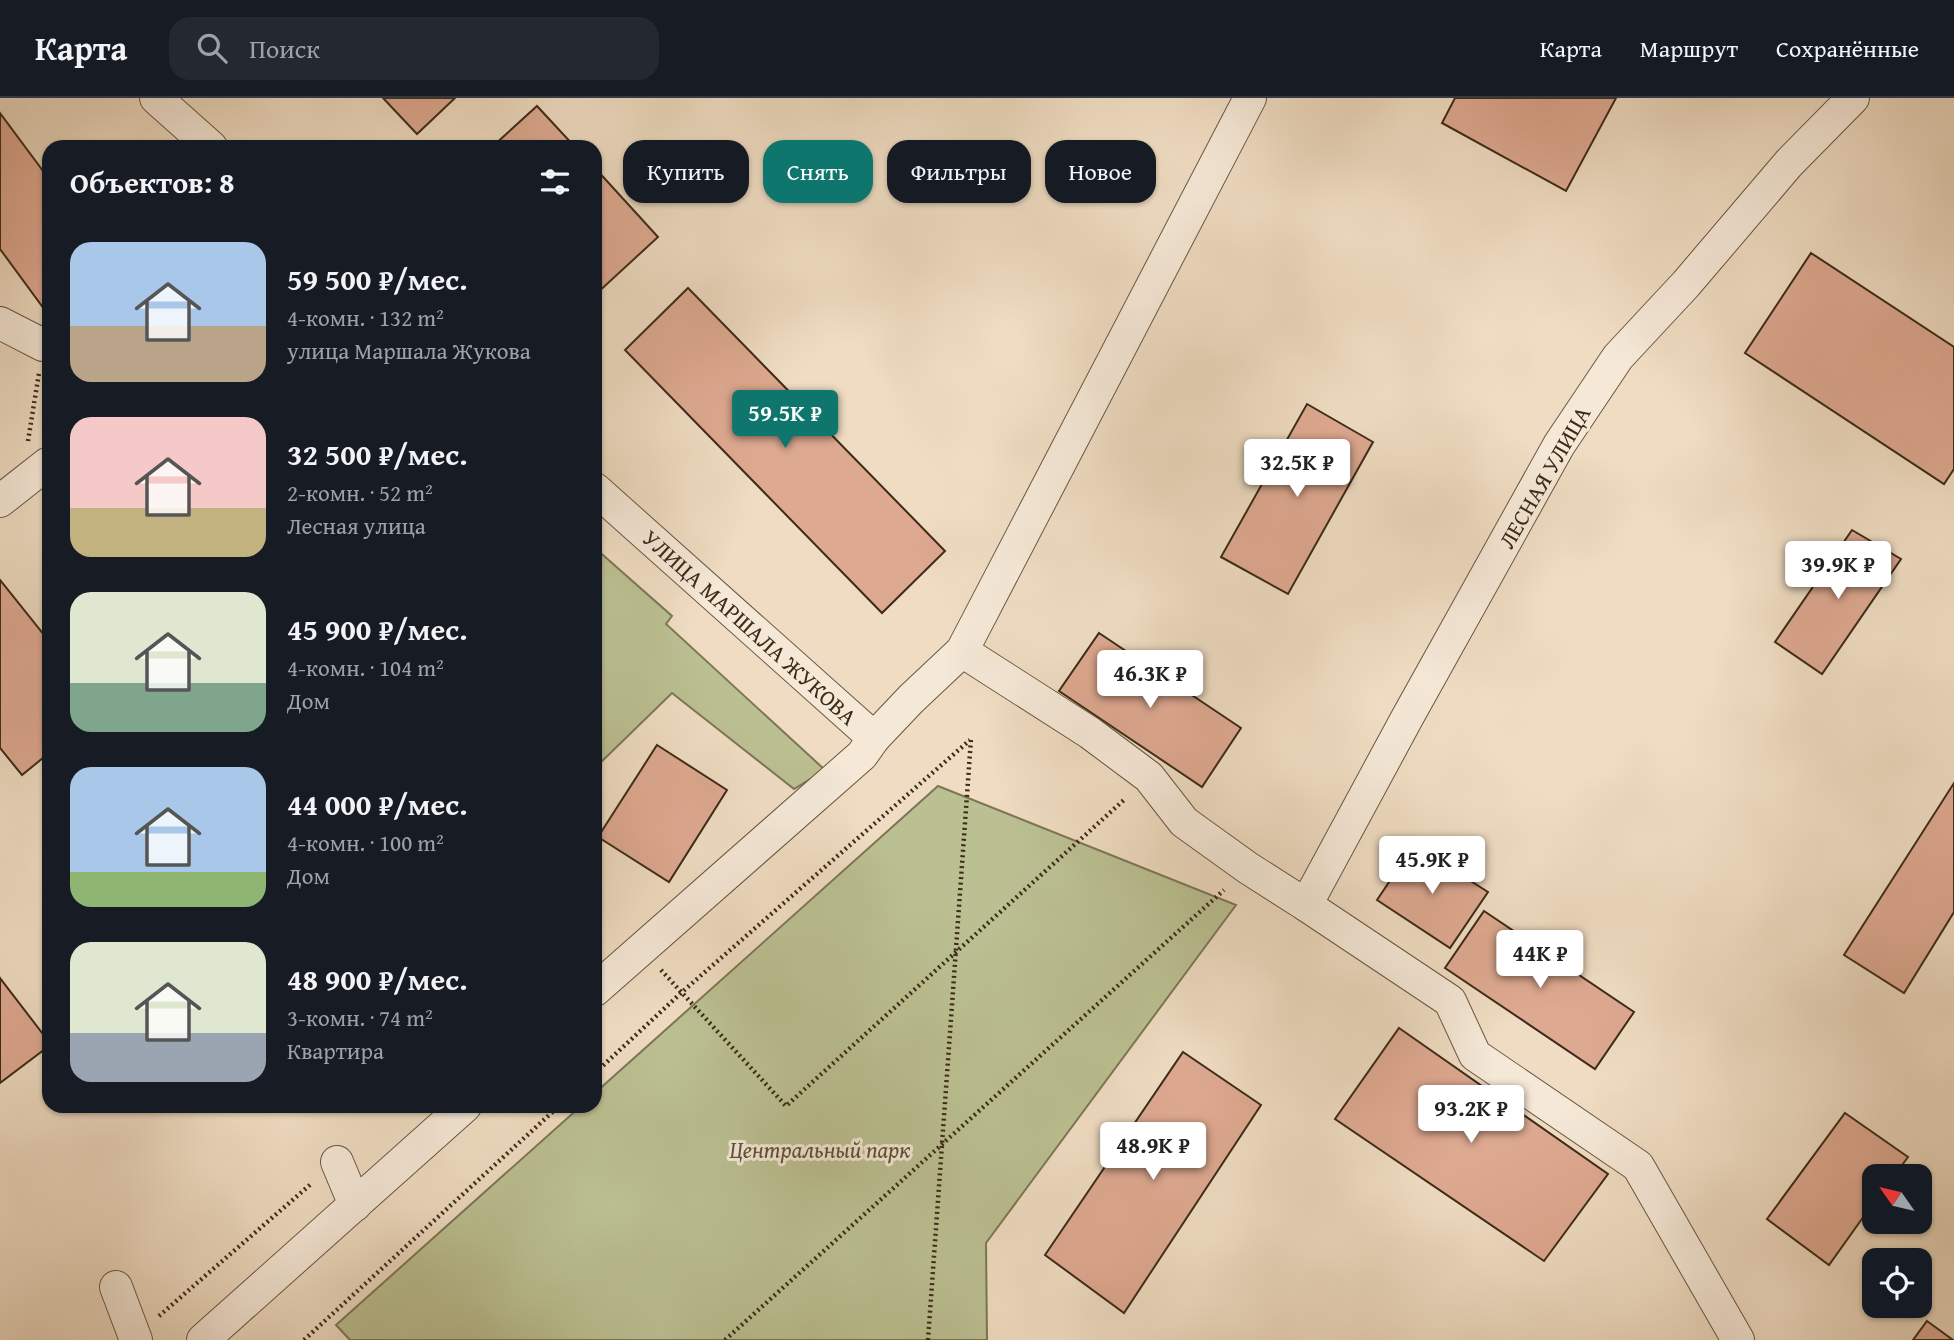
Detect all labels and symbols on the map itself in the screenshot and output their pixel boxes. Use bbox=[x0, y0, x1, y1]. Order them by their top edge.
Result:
pin: 59.5K ₽ bbox=[720, 390, 850, 450]
street label: ЛЕСНАЯ УЛИЦА bbox=[1490, 400, 1598, 554]
pin: 32.5K ₽ bbox=[1232, 440, 1362, 499]
street label: УЛИЦА МАРШАЛА ЖУКОВА bbox=[635, 522, 865, 733]
pin: 39.9K ₽ bbox=[1773, 542, 1903, 601]
pin: 46.3K ₽ bbox=[1085, 650, 1215, 710]
pin: 45.9K ₽ bbox=[1367, 836, 1497, 896]
pin: 44K ₽ bbox=[1491, 930, 1589, 990]
pin: 93.2K ₽ bbox=[1406, 1086, 1536, 1145]
pin: 48.9K ₽ bbox=[1088, 1122, 1218, 1182]
park label: Центральный парк bbox=[729, 1133, 911, 1166]
north arrow bbox=[1862, 1164, 1932, 1234]

